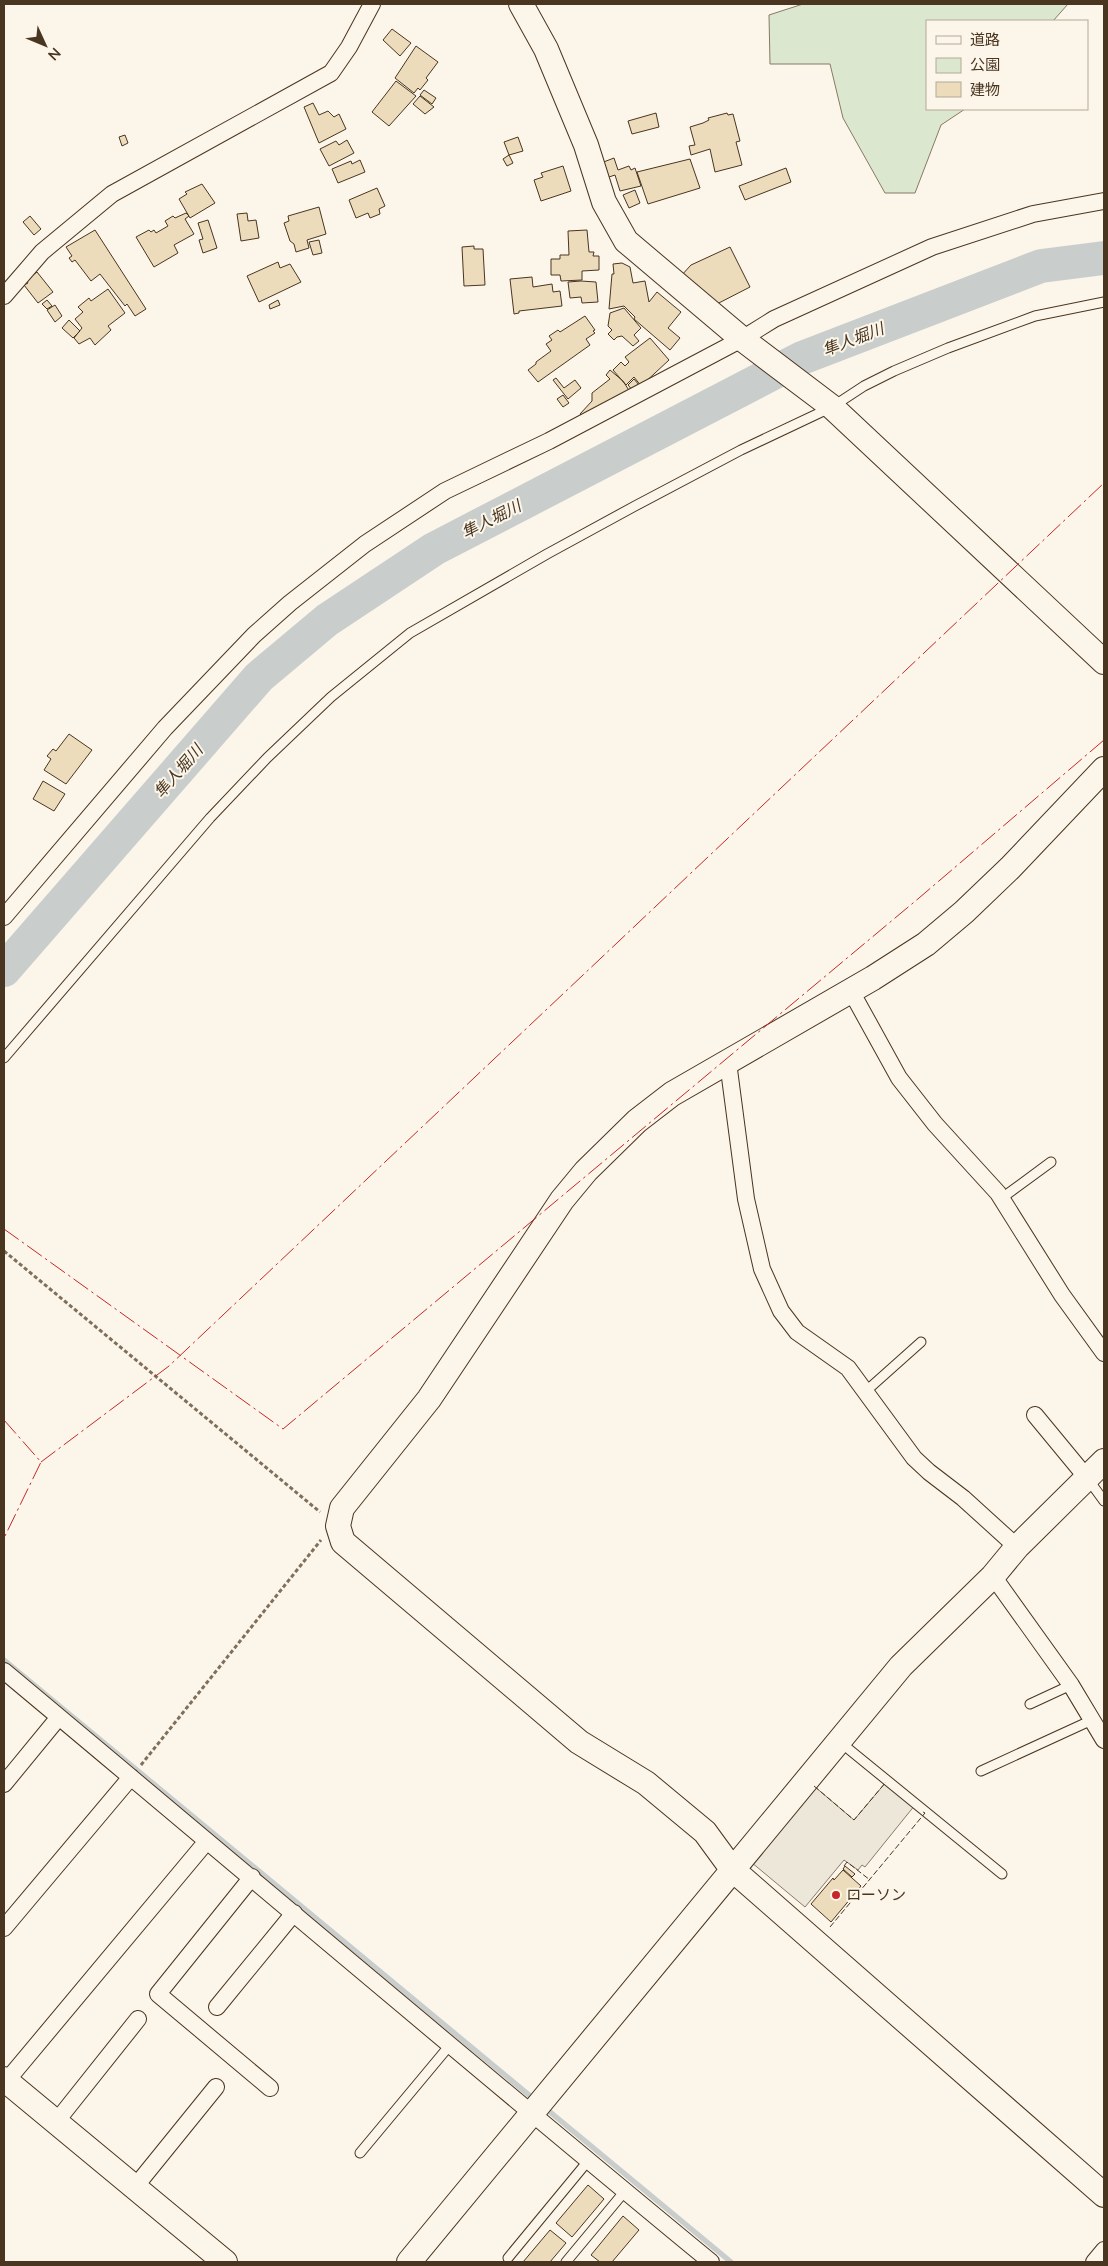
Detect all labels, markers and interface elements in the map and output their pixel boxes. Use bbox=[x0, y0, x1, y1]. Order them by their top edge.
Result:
north arrow bbox=[20, 20, 70, 70]
legend bbox=[926, 20, 1088, 110]
text: 道路 bbox=[970, 30, 1000, 48]
text: N bbox=[45, 45, 65, 64]
text: 公園 bbox=[970, 55, 1000, 73]
text: 建物 bbox=[970, 80, 1000, 98]
water label: 隼人堀川 bbox=[820, 317, 888, 359]
water label: 隼人堀川 bbox=[458, 495, 525, 542]
water label: 隼人堀川 bbox=[149, 739, 207, 801]
place label: ローソン bbox=[846, 1885, 906, 1903]
marker: ローソン bbox=[830, 1889, 842, 1901]

